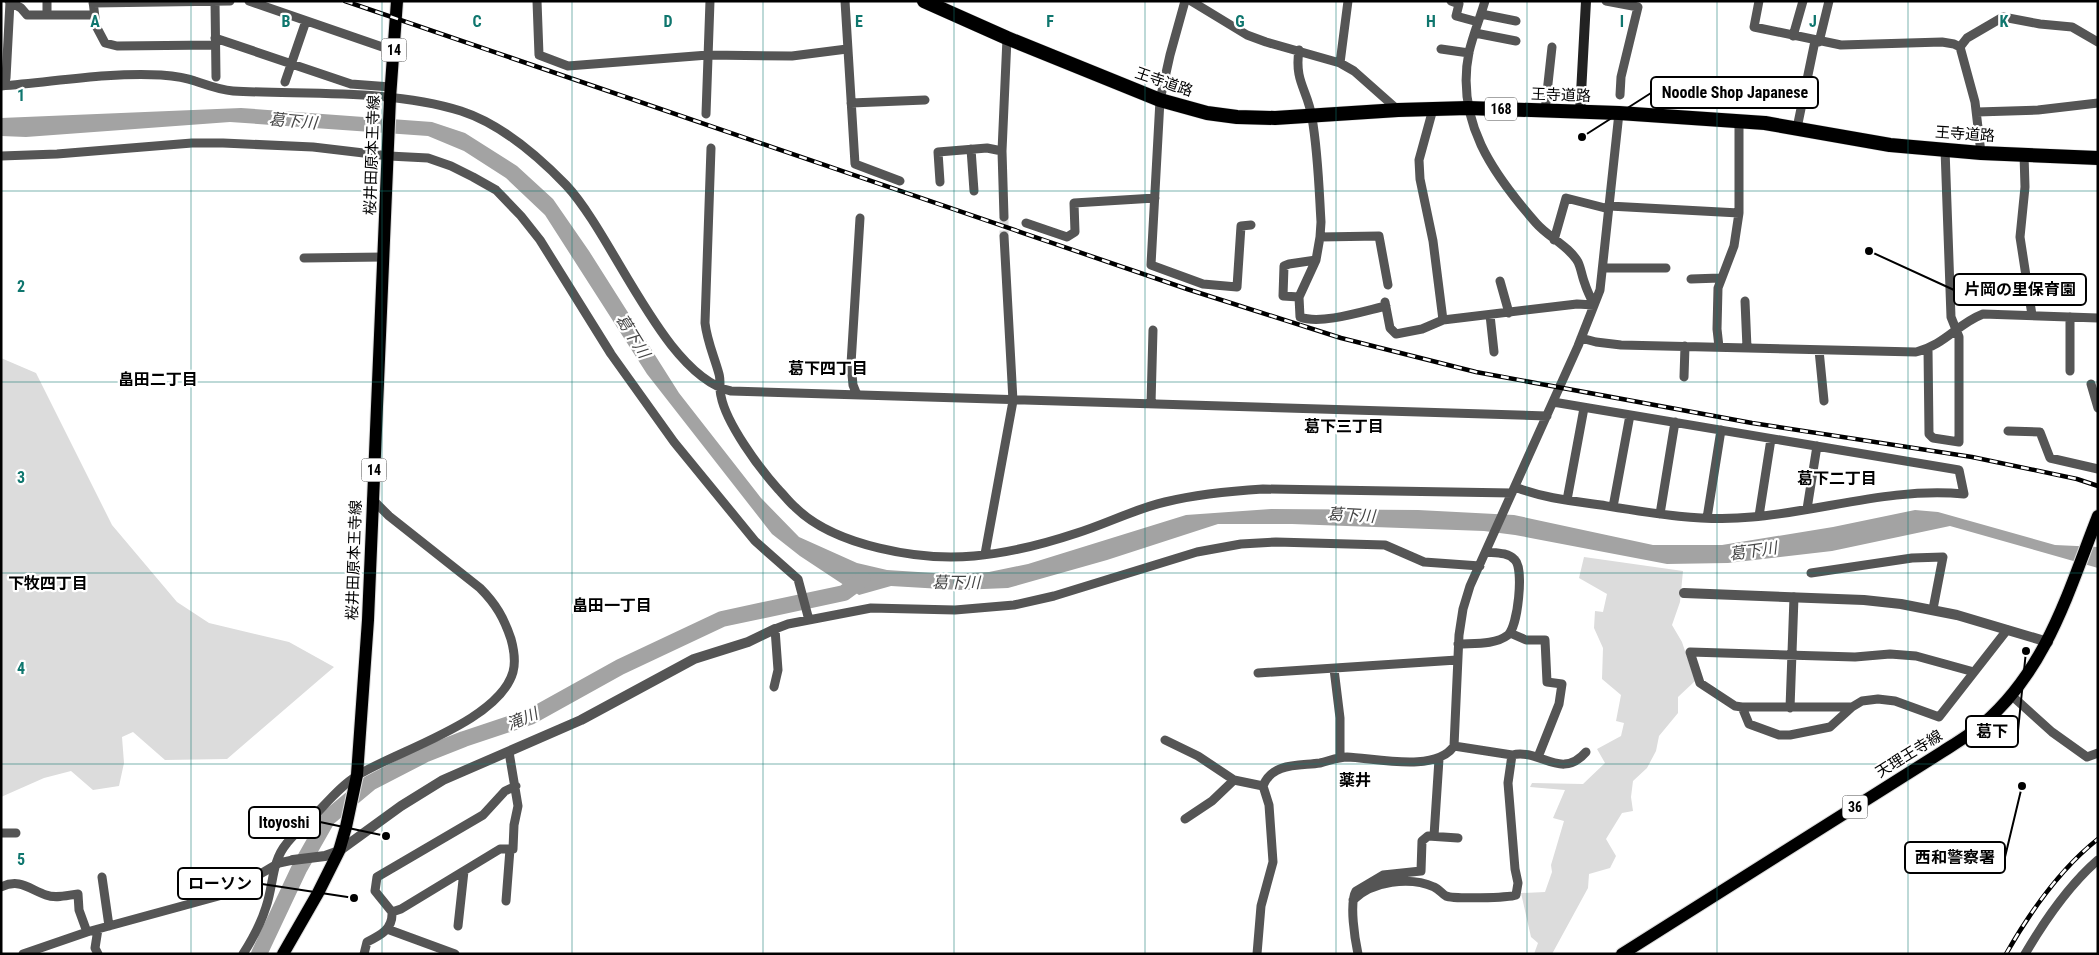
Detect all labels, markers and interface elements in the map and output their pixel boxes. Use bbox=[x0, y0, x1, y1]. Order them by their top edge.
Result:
text: A bbox=[90, 12, 100, 31]
text: B bbox=[282, 12, 291, 31]
text: C bbox=[472, 12, 482, 31]
text: D bbox=[663, 12, 673, 31]
text: E bbox=[855, 12, 863, 31]
text: F bbox=[1046, 12, 1054, 31]
text: G bbox=[1235, 12, 1245, 31]
text: H bbox=[1426, 12, 1436, 31]
text: I bbox=[1620, 12, 1624, 31]
text: J bbox=[1809, 12, 1817, 31]
text: K bbox=[2000, 12, 2009, 31]
road number: 14 bbox=[382, 38, 406, 62]
street label: 王寺道路 bbox=[1133, 64, 1195, 100]
callout: Noodle Shop Japanese bbox=[1651, 77, 1818, 108]
text: Noodle Shop Japanese bbox=[1662, 83, 1809, 102]
street label: 王寺道路 bbox=[1531, 85, 1591, 105]
text: 1 bbox=[17, 86, 25, 105]
street label: 桜井田原本王寺線 bbox=[361, 95, 383, 215]
road number: 168 bbox=[1485, 98, 1517, 120]
water label: 葛下川 bbox=[268, 109, 320, 133]
street label: 王寺道路 bbox=[1934, 123, 1996, 145]
callout: 片岡の里保育園 bbox=[1954, 274, 2086, 305]
text: 2 bbox=[17, 277, 25, 296]
text: 片岡の里保育園 bbox=[1964, 280, 2076, 299]
water label: 葛下川 bbox=[612, 311, 655, 363]
district label: 葛下四丁目 bbox=[788, 359, 868, 378]
district label: 畠田二丁目 bbox=[118, 370, 198, 389]
district label: 葛下三丁目 bbox=[1304, 417, 1384, 436]
road number: 14 bbox=[362, 458, 386, 482]
text: 3 bbox=[17, 468, 25, 487]
district label: 葛下二丁目 bbox=[1797, 469, 1877, 488]
street label: 桜井田原本王寺線 bbox=[343, 500, 365, 620]
water label: 葛下川 bbox=[1327, 504, 1377, 526]
water label: 葛下川 bbox=[1728, 538, 1780, 564]
water label: 葛下川 bbox=[932, 573, 982, 592]
district label: 下牧四丁目 bbox=[8, 574, 88, 593]
district label: 畠田一丁目 bbox=[572, 596, 652, 615]
text: 4 bbox=[17, 659, 25, 678]
water label: 滝川 bbox=[504, 703, 542, 734]
callout: 葛下 bbox=[1966, 716, 2018, 747]
text: 葛下 bbox=[1976, 722, 2008, 741]
street label: 天理王寺線 bbox=[1872, 726, 1946, 782]
district label: 薬井 bbox=[1339, 771, 1371, 790]
road number: 36 bbox=[1842, 796, 1868, 819]
callout: Itoyoshi bbox=[249, 807, 320, 838]
text: Itoyoshi bbox=[259, 813, 309, 832]
callout: 西和警察署 bbox=[1905, 842, 2005, 873]
text: 西和警察署 bbox=[1915, 848, 1995, 867]
text: 5 bbox=[17, 850, 25, 869]
callout: ローソン bbox=[178, 868, 262, 899]
text: ローソン bbox=[188, 874, 252, 893]

